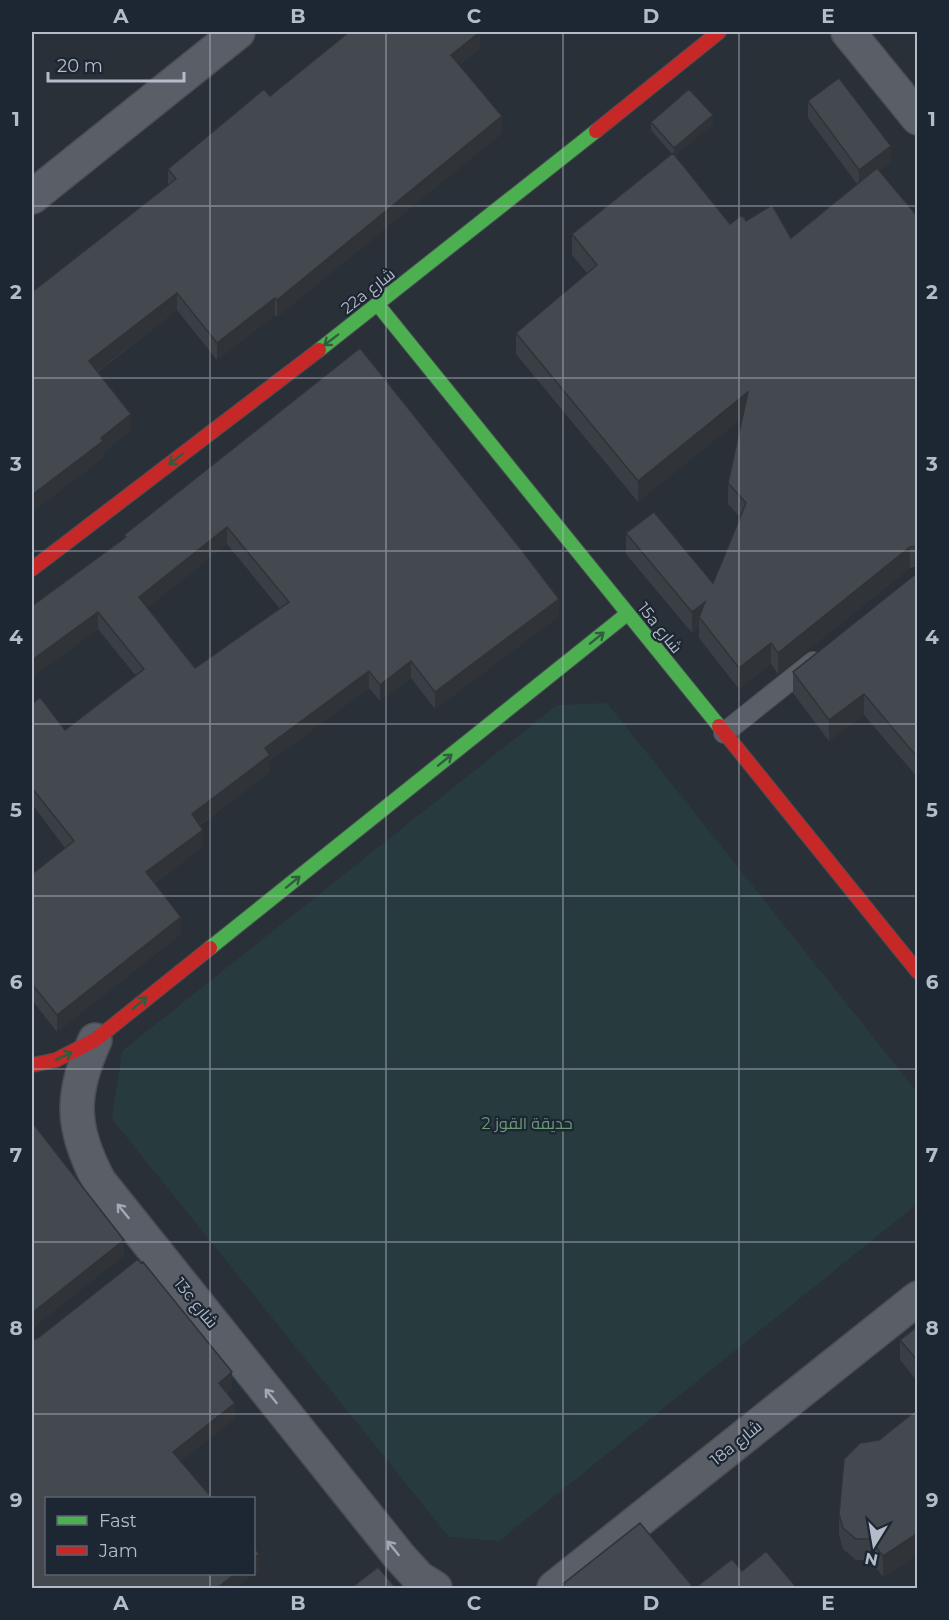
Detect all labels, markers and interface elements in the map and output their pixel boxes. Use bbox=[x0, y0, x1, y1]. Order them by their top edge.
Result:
text: A bbox=[112, 4, 129, 28]
text: B bbox=[290, 4, 306, 28]
text: C bbox=[467, 4, 482, 28]
text: D bbox=[643, 4, 659, 28]
text: E bbox=[821, 4, 835, 28]
scale bar bbox=[48, 45, 184, 83]
text: 20 m bbox=[57, 55, 103, 77]
text: 1 bbox=[12, 107, 20, 131]
text: 1 bbox=[928, 107, 936, 131]
street label: 22a شارع bbox=[337, 264, 400, 319]
text: 2 bbox=[10, 280, 22, 304]
text: 2 bbox=[926, 280, 938, 304]
one-way arrow bbox=[324, 334, 340, 347]
text: 3 bbox=[9, 452, 22, 476]
one-way arrow bbox=[169, 452, 185, 465]
text: 3 bbox=[925, 452, 938, 476]
street label: 15a شارع bbox=[632, 599, 686, 658]
text: 4 bbox=[9, 625, 23, 649]
text: 4 bbox=[925, 625, 939, 649]
one-way arrow bbox=[589, 631, 604, 645]
one-way arrow bbox=[437, 753, 453, 766]
text: 5 bbox=[10, 798, 22, 822]
text: 5 bbox=[926, 798, 938, 822]
one-way arrow bbox=[285, 875, 301, 888]
text: 6 bbox=[10, 970, 23, 994]
text: 6 bbox=[926, 970, 939, 994]
one-way arrow bbox=[132, 997, 148, 1010]
one-way arrow bbox=[55, 1049, 73, 1061]
park label: حديقة القوز 2 bbox=[481, 1114, 573, 1133]
text: 7 bbox=[10, 1143, 22, 1167]
text: 7 bbox=[926, 1143, 938, 1167]
one-way arrow bbox=[116, 1204, 130, 1219]
street label: 13c شارع bbox=[168, 1274, 222, 1333]
text: 8 bbox=[9, 1316, 23, 1340]
text: 8 bbox=[925, 1316, 939, 1340]
one-way arrow bbox=[265, 1388, 278, 1404]
street label: 18a شارع bbox=[706, 1417, 767, 1471]
text: 9 bbox=[10, 1488, 22, 1512]
text: 9 bbox=[926, 1488, 938, 1512]
legend bbox=[45, 1497, 255, 1575]
text: Fast bbox=[99, 1510, 137, 1532]
north arrow bbox=[844, 1515, 904, 1575]
text: Jam bbox=[98, 1540, 138, 1562]
one-way arrow bbox=[387, 1541, 400, 1557]
text: N bbox=[863, 1549, 879, 1570]
text: A bbox=[112, 1591, 129, 1615]
text: B bbox=[290, 1591, 306, 1615]
text: C bbox=[467, 1591, 482, 1615]
text: D bbox=[643, 1591, 659, 1615]
text: E bbox=[821, 1591, 835, 1615]

